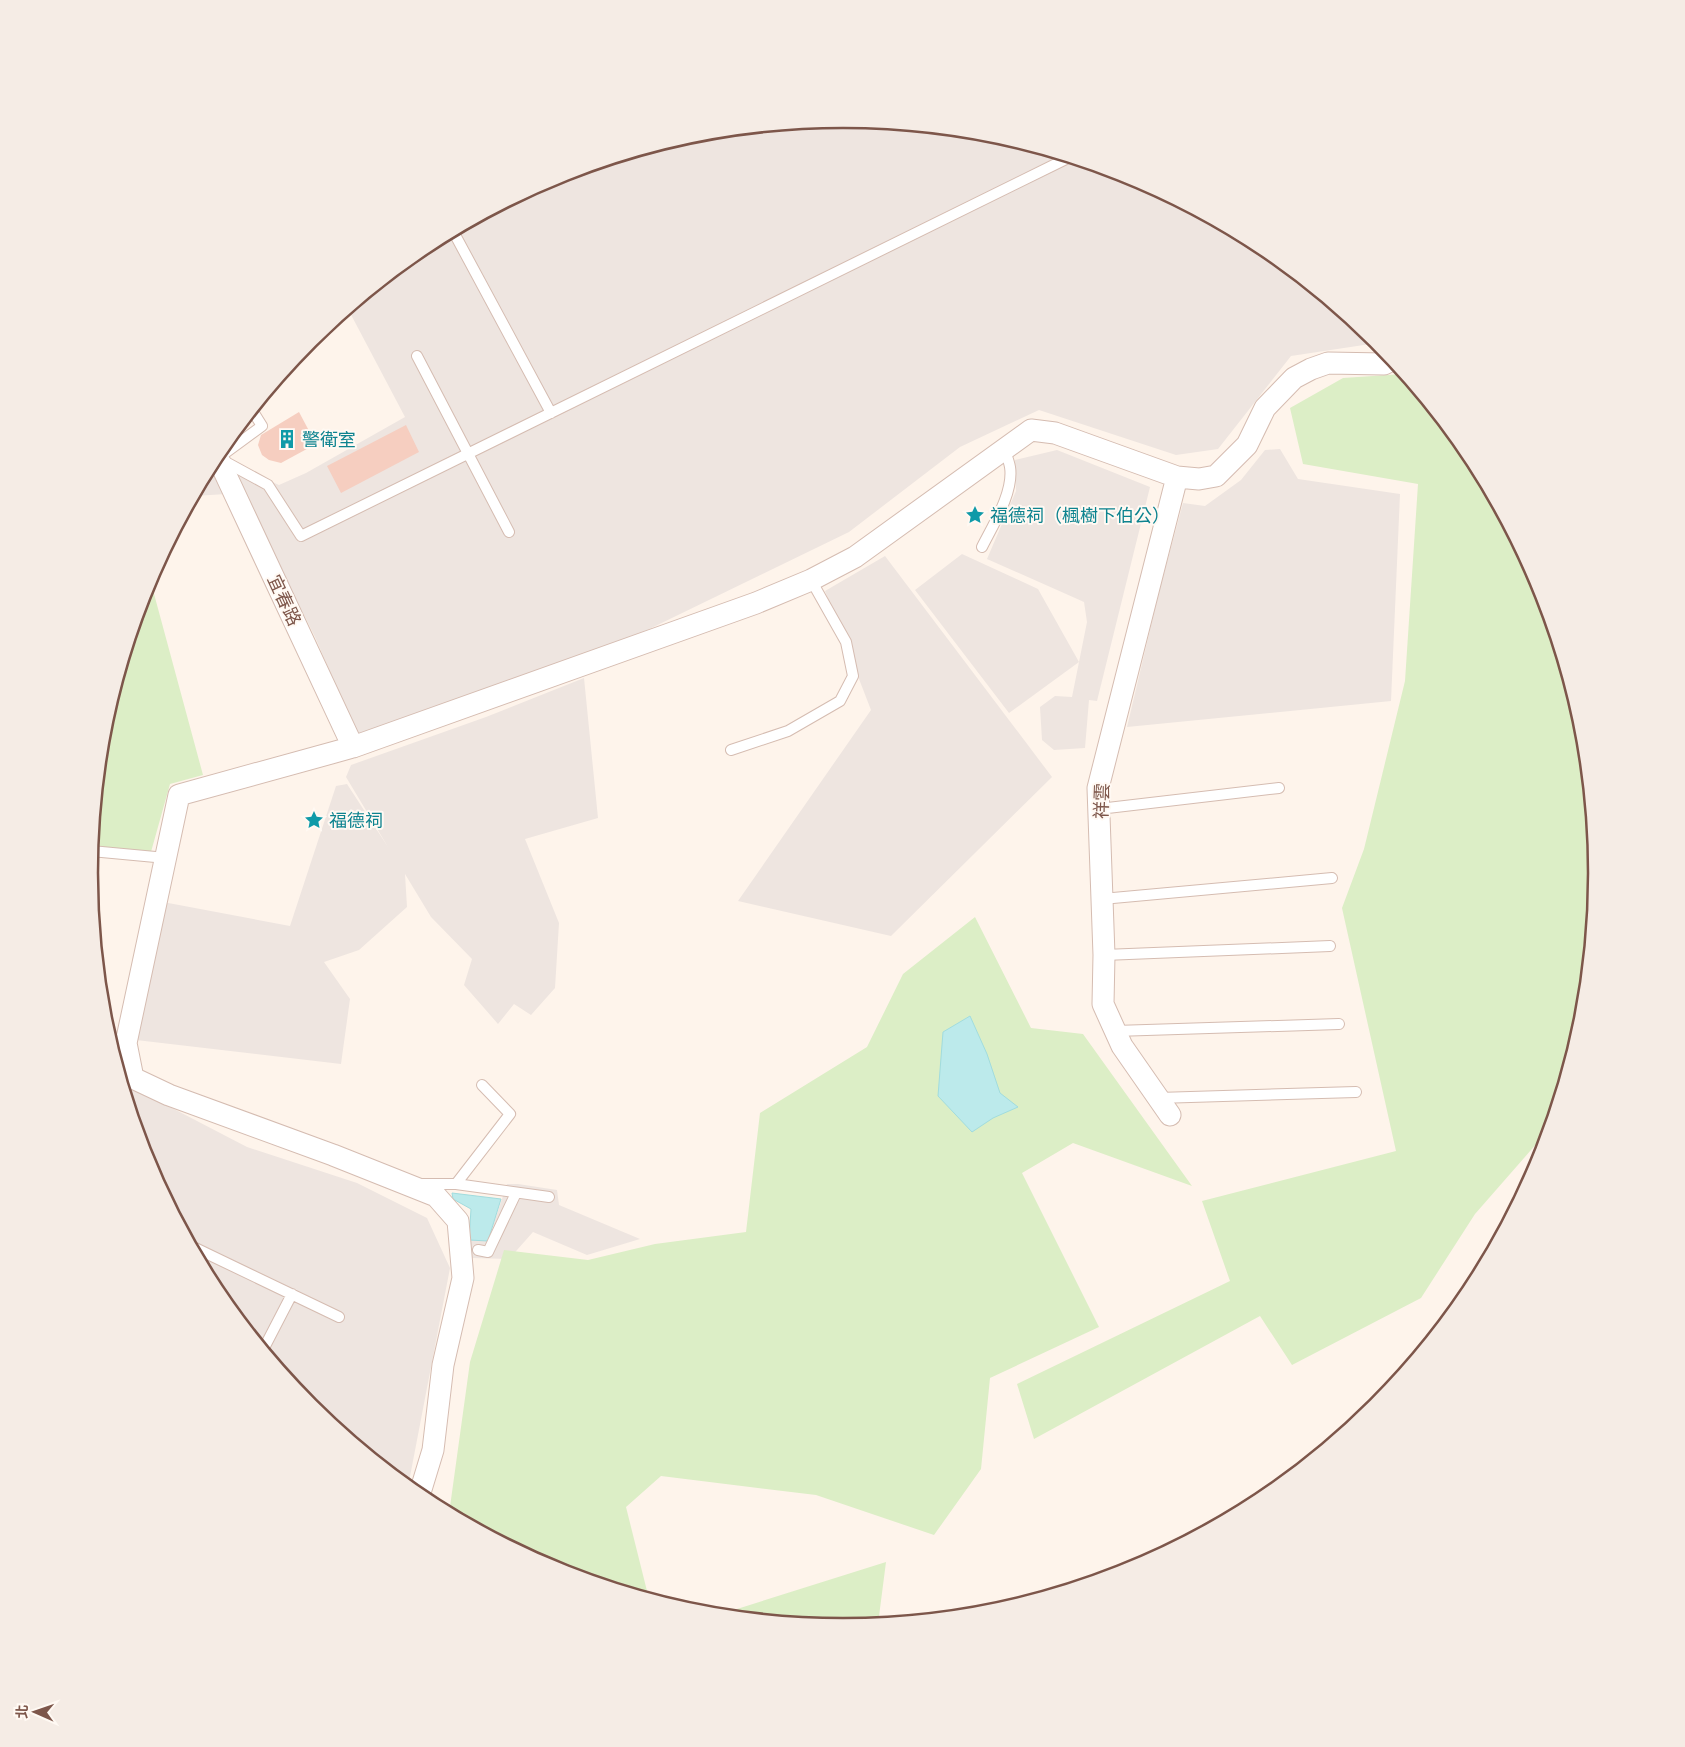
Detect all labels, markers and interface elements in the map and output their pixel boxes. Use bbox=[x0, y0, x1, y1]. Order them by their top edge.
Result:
building icon: 警衛室 bbox=[276, 428, 298, 450]
place label: 警衛室 bbox=[302, 428, 356, 450]
place icon: 福德祠（楓樹下伯公） bbox=[964, 504, 986, 526]
place label: 福德祠（楓樹下伯公） bbox=[990, 504, 1170, 526]
street label: 宜春路 bbox=[264, 571, 306, 629]
street label: 祥雲 bbox=[1089, 783, 1113, 819]
place icon: 福德祠 bbox=[303, 809, 325, 831]
place label: 福德祠 bbox=[329, 809, 383, 831]
north arrow bbox=[10, 1687, 60, 1737]
text: 北 bbox=[13, 1704, 30, 1719]

